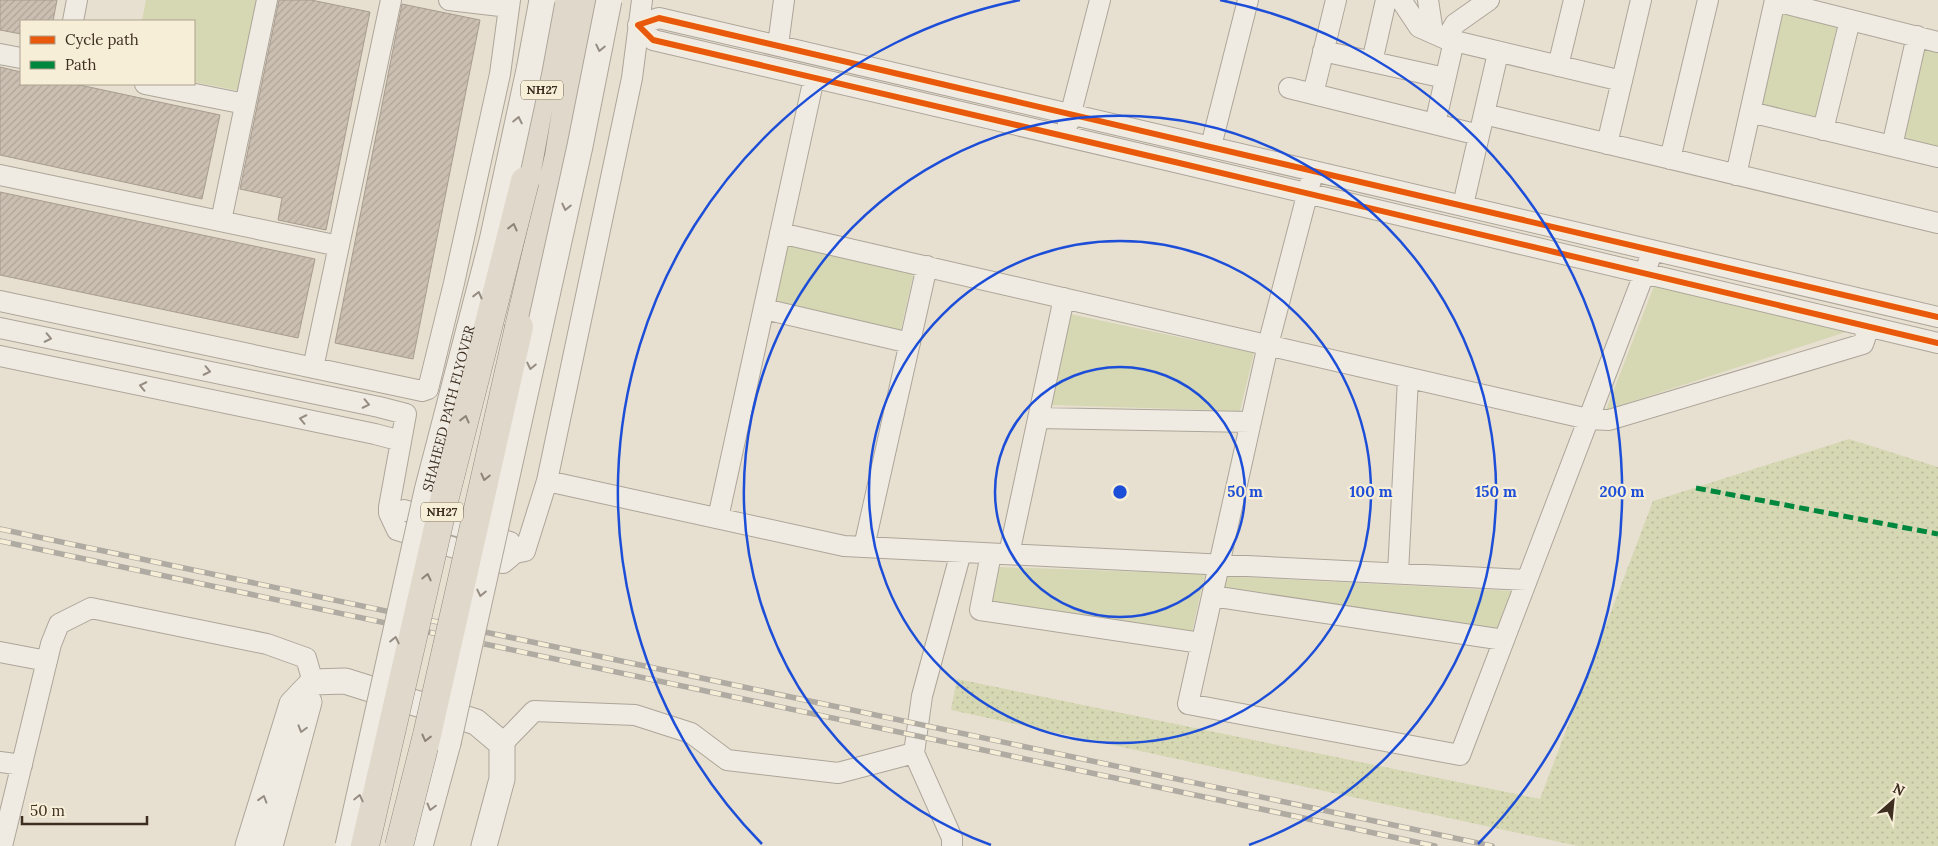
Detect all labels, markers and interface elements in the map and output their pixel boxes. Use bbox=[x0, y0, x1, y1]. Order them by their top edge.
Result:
legend bbox=[20, 20, 195, 85]
text: Cycle path bbox=[65, 30, 139, 49]
one-way arrow bbox=[595, 44, 606, 52]
text: Path bbox=[65, 55, 96, 74]
road number: NH27 bbox=[521, 80, 563, 100]
one-way arrow bbox=[513, 115, 523, 124]
one-way arrow bbox=[561, 202, 572, 211]
one-way arrow bbox=[507, 223, 518, 232]
one-way arrow bbox=[472, 290, 483, 299]
street label: SHAHEED PATH FLYOVER bbox=[418, 323, 479, 493]
one-way arrow bbox=[43, 332, 52, 343]
one-way arrow bbox=[526, 361, 537, 370]
one-way arrow bbox=[202, 365, 211, 376]
one-way arrow bbox=[139, 381, 148, 392]
one-way arrow bbox=[362, 398, 370, 409]
one-way arrow bbox=[298, 414, 307, 425]
one-way arrow bbox=[459, 414, 470, 423]
one-way arrow bbox=[480, 473, 491, 482]
text: 50 m bbox=[1227, 482, 1263, 501]
text: 100 m bbox=[1350, 482, 1393, 501]
text: 150 m bbox=[1475, 482, 1517, 501]
text: 200 m bbox=[1600, 482, 1645, 501]
centre of rings bbox=[1111, 483, 1129, 501]
road number: NH27 bbox=[421, 502, 463, 522]
one-way arrow bbox=[421, 572, 432, 581]
one-way arrow bbox=[476, 588, 487, 597]
one-way arrow bbox=[389, 635, 399, 644]
one-way arrow bbox=[298, 725, 308, 733]
one-way arrow bbox=[421, 733, 432, 742]
north arrow bbox=[1868, 776, 1918, 826]
text: N bbox=[1890, 779, 1908, 800]
scale bar bbox=[22, 794, 148, 826]
one-way arrow bbox=[353, 794, 364, 803]
one-way arrow bbox=[257, 796, 267, 804]
text: 50 m bbox=[30, 801, 65, 820]
one-way arrow bbox=[426, 803, 437, 812]

